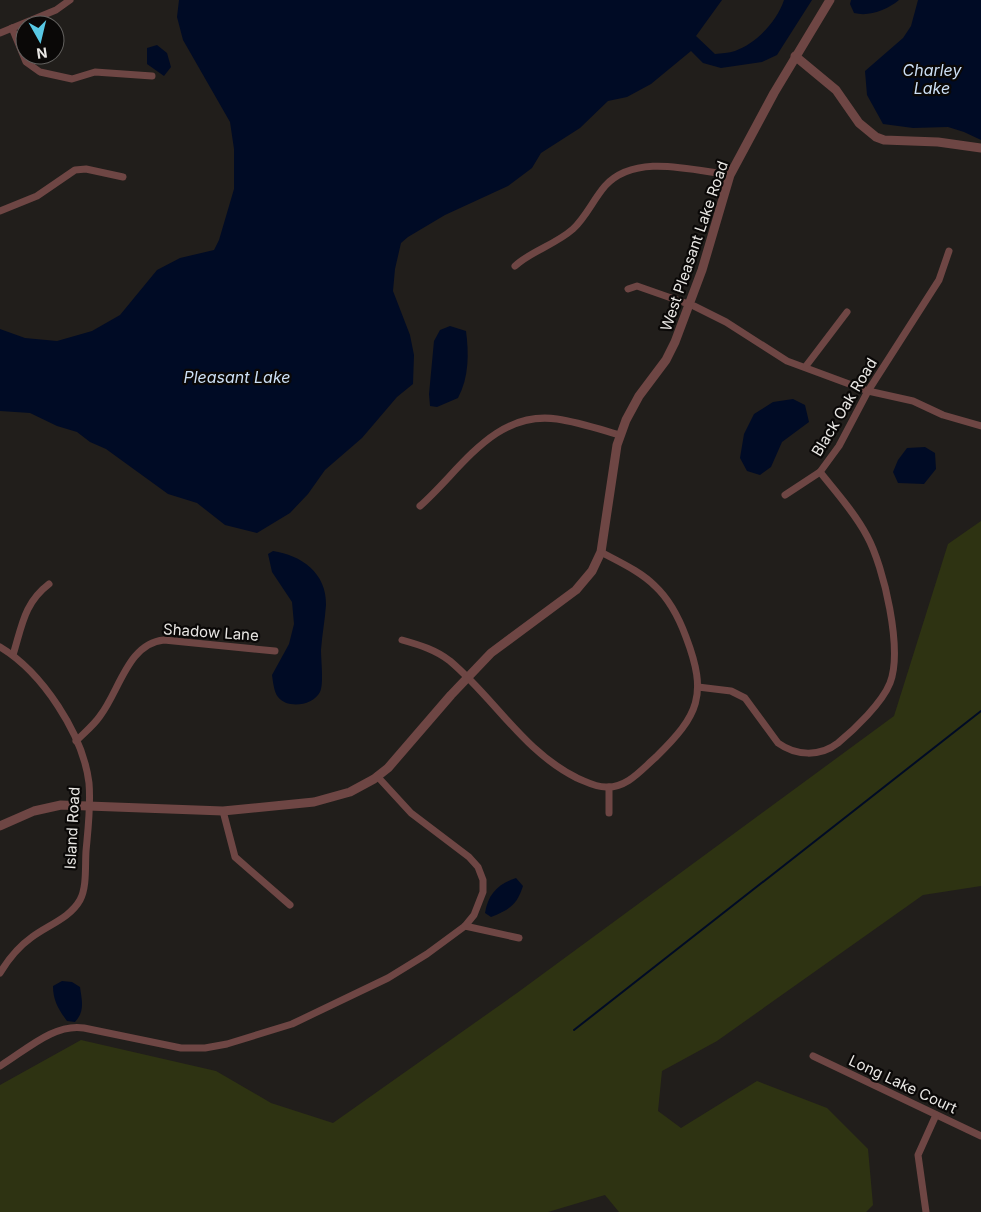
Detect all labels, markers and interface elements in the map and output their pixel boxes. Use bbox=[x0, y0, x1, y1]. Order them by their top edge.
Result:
north arrow bbox=[15, 15, 65, 65]
text: N bbox=[35, 44, 48, 63]
water label: Charley Lake bbox=[902, 60, 963, 98]
street label: West Pleasant Lake Road bbox=[656, 158, 732, 334]
street label: Black Oak Road bbox=[807, 354, 881, 460]
water label: Pleasant Lake bbox=[183, 367, 291, 387]
street label: Shadow Lane bbox=[163, 619, 259, 645]
street label: Island Road bbox=[60, 786, 84, 870]
street label: Long Lake Court bbox=[846, 1051, 960, 1117]

